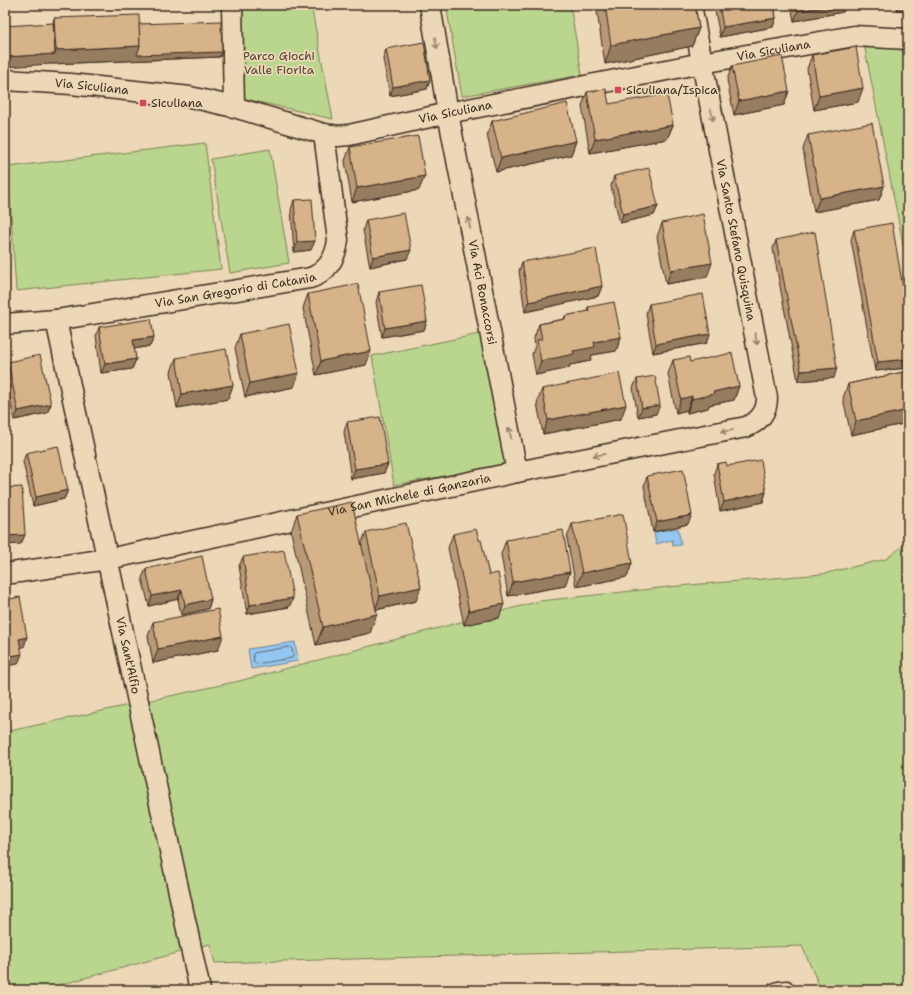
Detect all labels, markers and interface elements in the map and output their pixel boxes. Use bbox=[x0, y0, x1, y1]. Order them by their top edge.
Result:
street label: Via Siculiana bbox=[735, 36, 812, 65]
one-way arrow bbox=[433, 37, 441, 50]
park label: Parco Giochi Valle Fiorita bbox=[243, 48, 315, 78]
street label: Via Siculiana bbox=[54, 75, 130, 98]
place label: Siculiana/Ispica bbox=[626, 82, 718, 98]
marker: Siculiana/Ispica bbox=[613, 85, 623, 95]
place label: Siculiana bbox=[151, 95, 203, 111]
street label: Via Siculiana bbox=[417, 96, 494, 127]
marker: Siculiana bbox=[138, 98, 148, 108]
one-way arrow bbox=[709, 108, 717, 121]
street label: Via Santo Stefano Quisquina bbox=[712, 158, 760, 323]
one-way arrow bbox=[465, 217, 473, 230]
street label: Via Aci Bonaccorsi bbox=[464, 238, 500, 346]
street label: Via San Gregorio di Catania bbox=[154, 268, 319, 312]
one-way arrow bbox=[752, 332, 760, 345]
one-way arrow bbox=[505, 427, 513, 440]
one-way arrow bbox=[721, 427, 734, 435]
one-way arrow bbox=[593, 452, 606, 460]
street label: Via San Michele di Ganzaria bbox=[326, 470, 493, 520]
street label: Via Sant'Alfio bbox=[112, 615, 144, 695]

